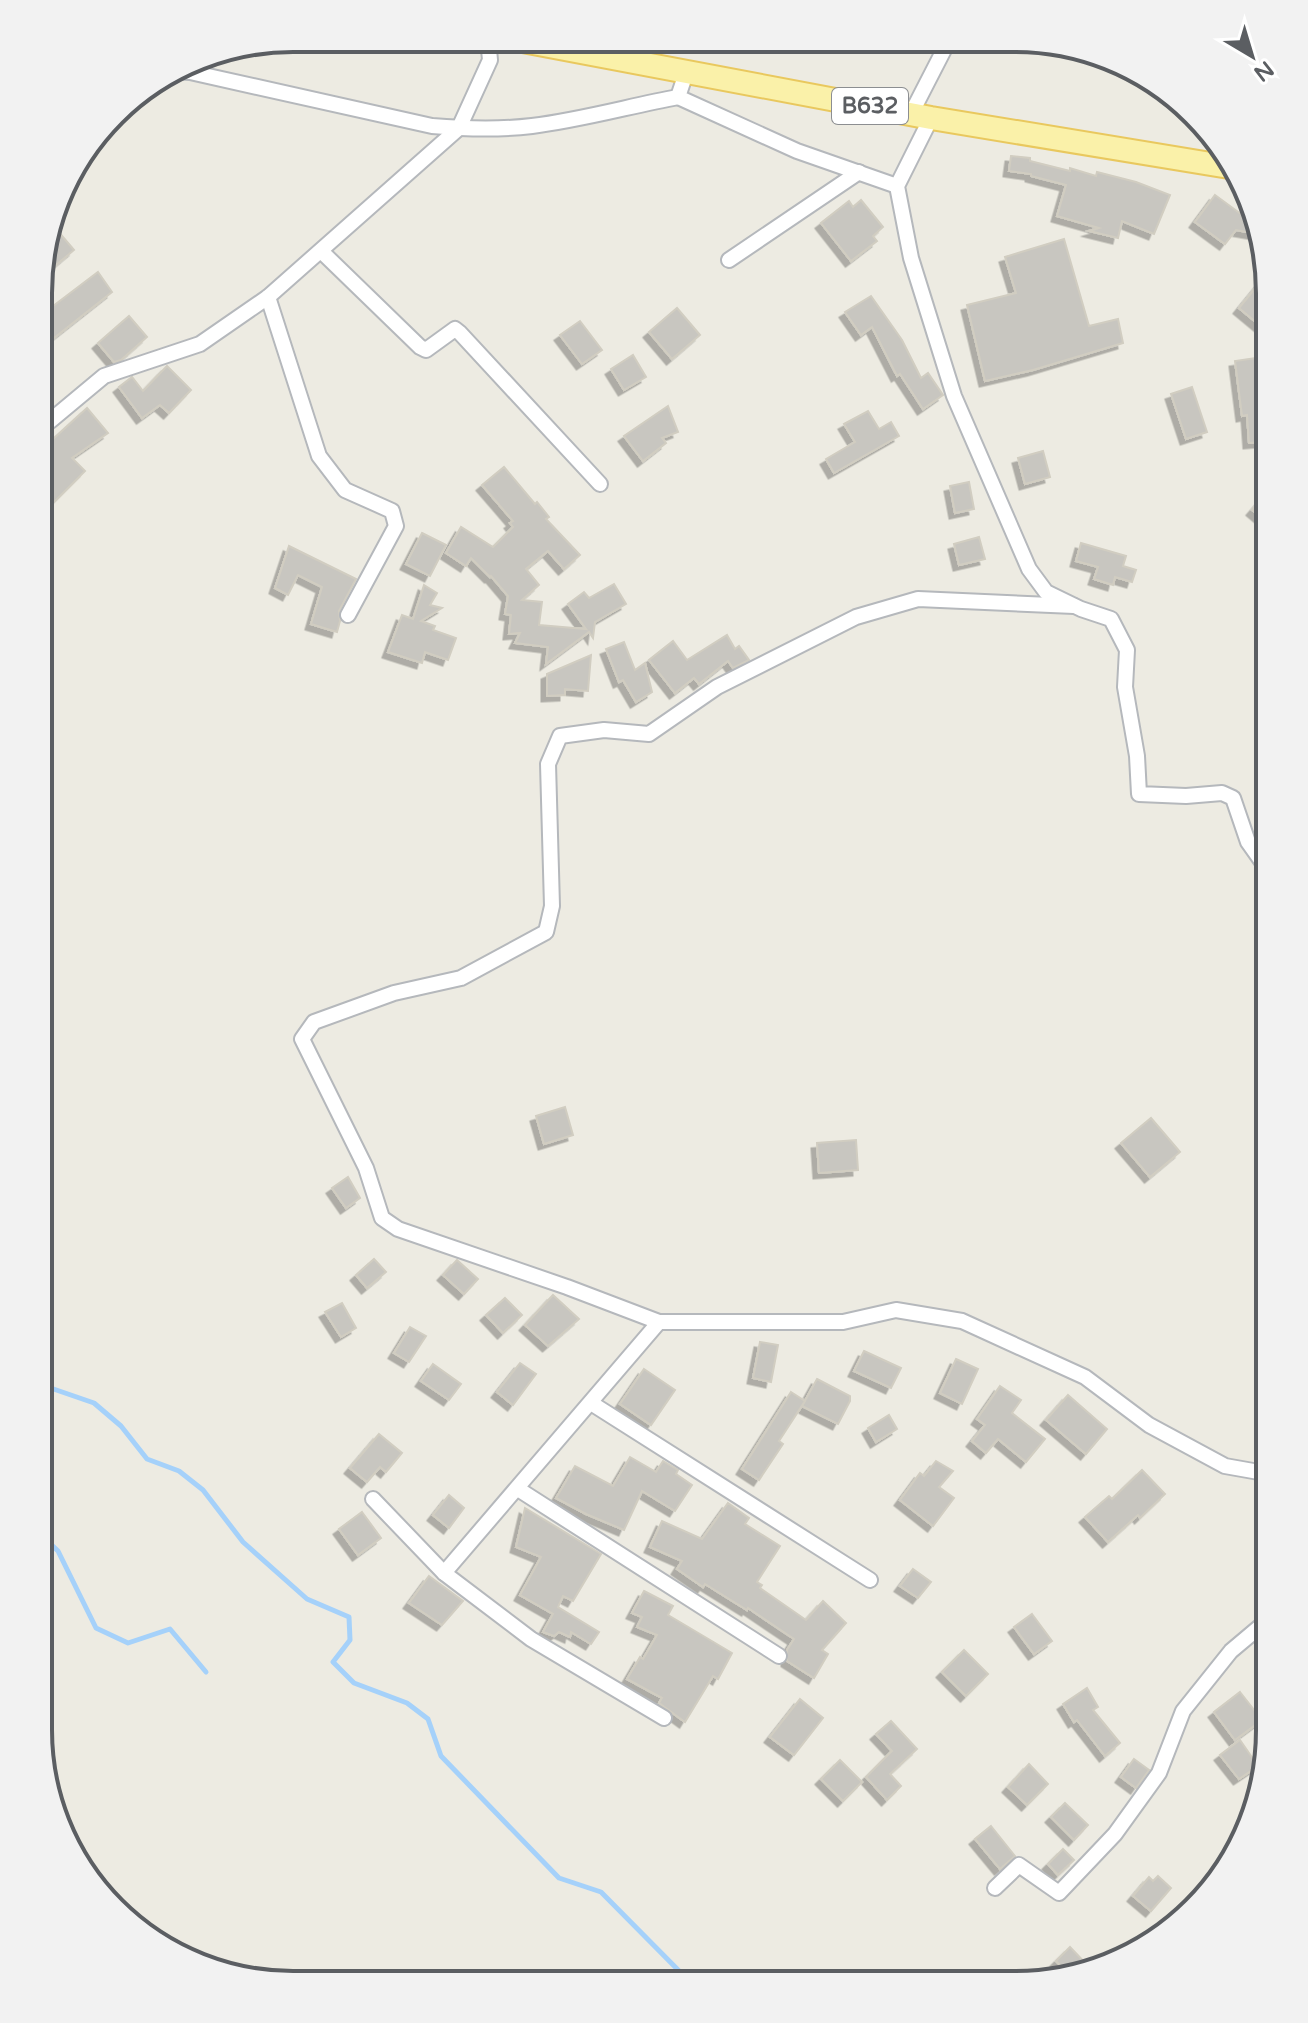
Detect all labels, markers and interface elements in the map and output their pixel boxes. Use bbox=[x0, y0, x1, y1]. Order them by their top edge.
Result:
north arrow bbox=[1212, 16, 1292, 96]
text: N bbox=[1249, 55, 1279, 87]
road number: B632 bbox=[832, 88, 908, 124]

